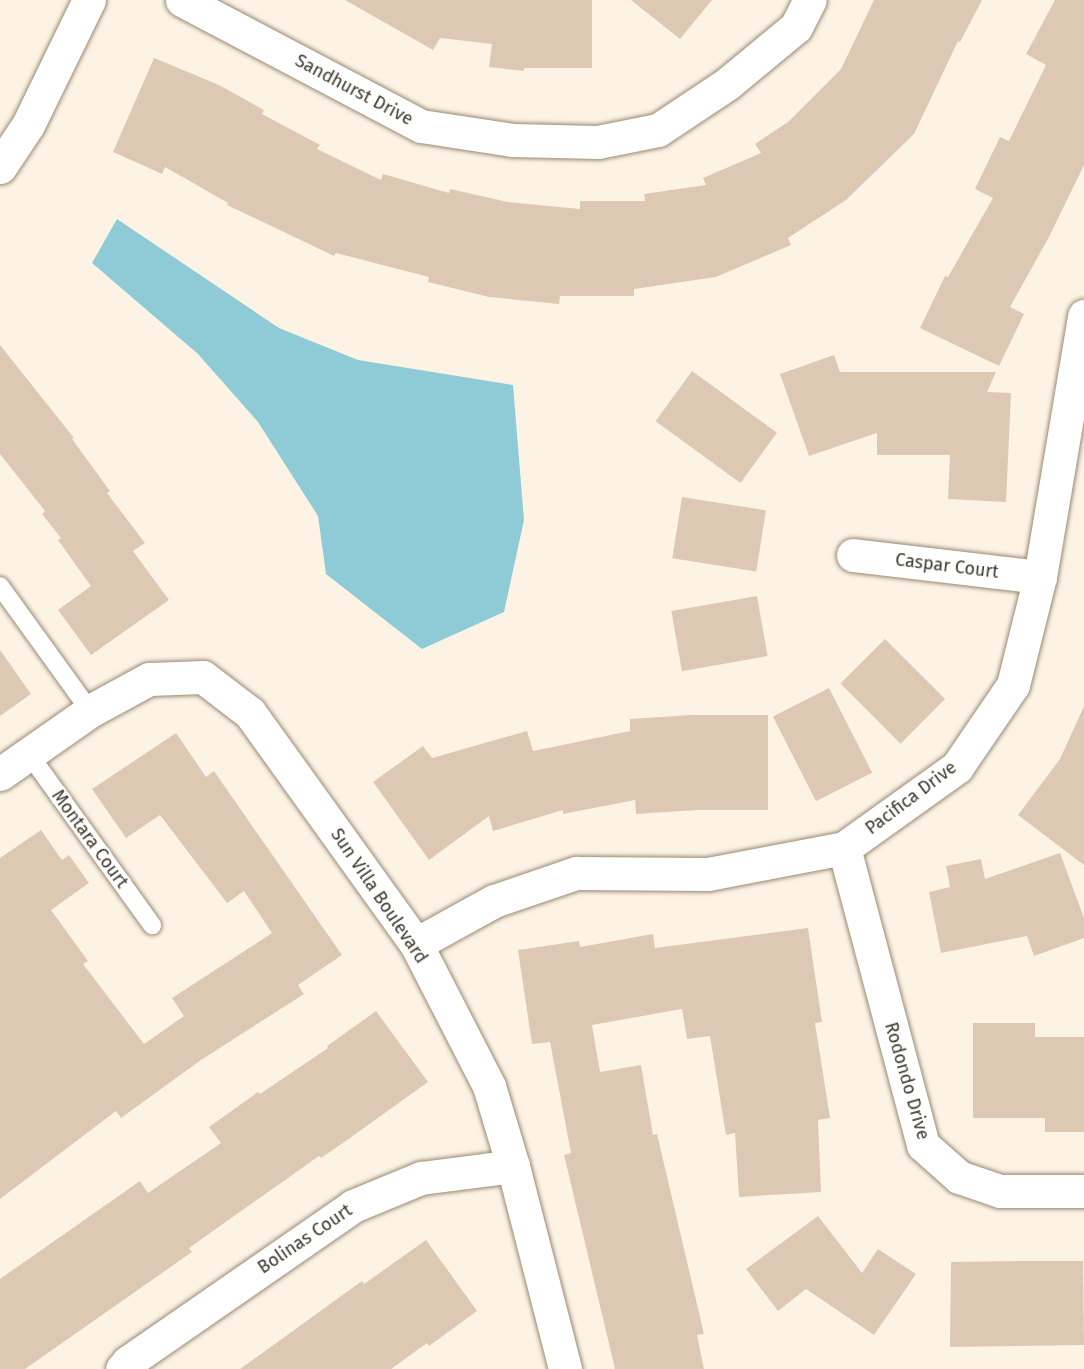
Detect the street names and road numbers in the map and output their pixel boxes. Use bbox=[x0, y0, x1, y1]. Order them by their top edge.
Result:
street label: Sandhurst Drive bbox=[291, 50, 417, 130]
street label: Caspar Court bbox=[894, 549, 1000, 583]
street label: Pacifica Drive bbox=[861, 757, 961, 839]
street label: Montara Court bbox=[47, 786, 133, 892]
street label: Sun Villa Boulevard bbox=[326, 824, 432, 968]
street label: Rodondo Drive bbox=[880, 1020, 934, 1142]
street label: Bolinas Court bbox=[254, 1199, 356, 1279]

